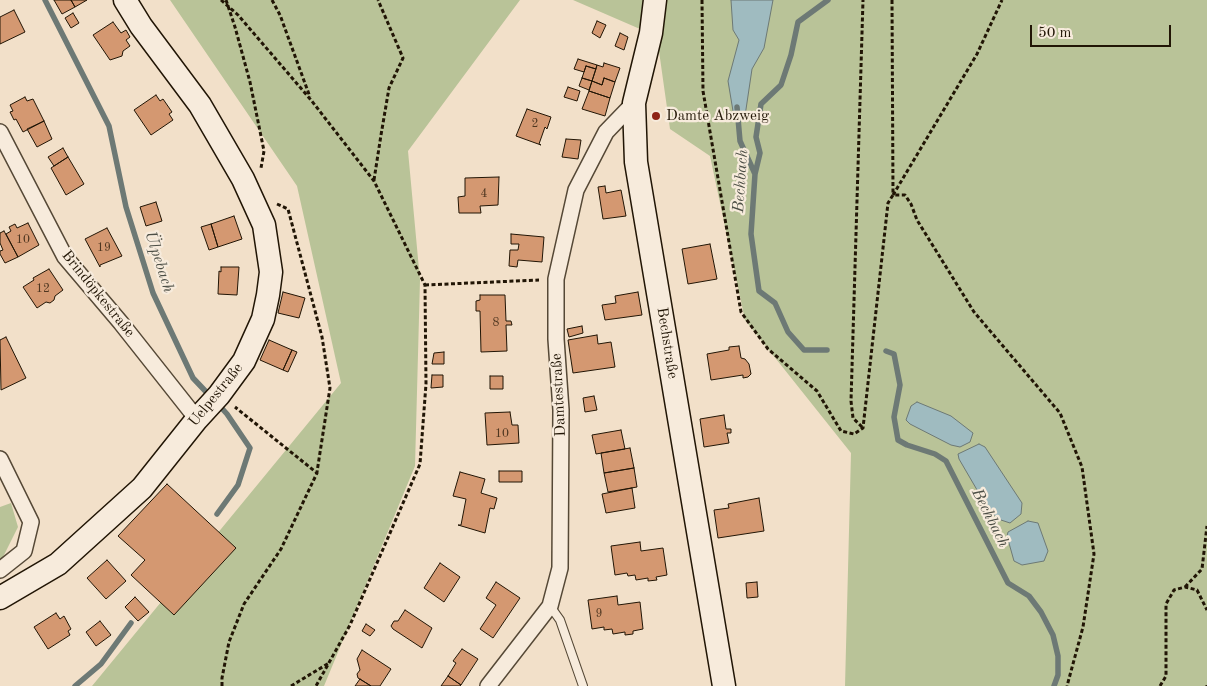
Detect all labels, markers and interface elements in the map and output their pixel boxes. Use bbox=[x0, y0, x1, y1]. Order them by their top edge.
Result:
scale bar bbox=[1032, 15, 1173, 47]
text: 50 m bbox=[1038, 26, 1072, 41]
place label: Damte Abzweig bbox=[666, 107, 769, 125]
marker: Damte Abzweig bbox=[650, 110, 662, 122]
house number: 2 bbox=[532, 117, 538, 131]
water label: Bechbach bbox=[729, 149, 753, 213]
house number: 4 bbox=[481, 187, 487, 201]
water label: Ülpebach bbox=[140, 229, 178, 295]
house number: 10 bbox=[16, 233, 30, 247]
house number: 19 bbox=[97, 241, 111, 255]
street label: Brindöpkestraße bbox=[57, 247, 139, 341]
house number: 12 bbox=[36, 282, 50, 296]
street label: Bechstraße bbox=[652, 306, 682, 380]
house number: 8 bbox=[493, 316, 499, 330]
street label: Damtestraße bbox=[548, 353, 570, 437]
street label: Uelpestraße bbox=[185, 360, 247, 430]
house number: 10 bbox=[495, 427, 509, 441]
water label: Bechbach bbox=[967, 485, 1013, 551]
house number: 9 bbox=[596, 607, 602, 621]

